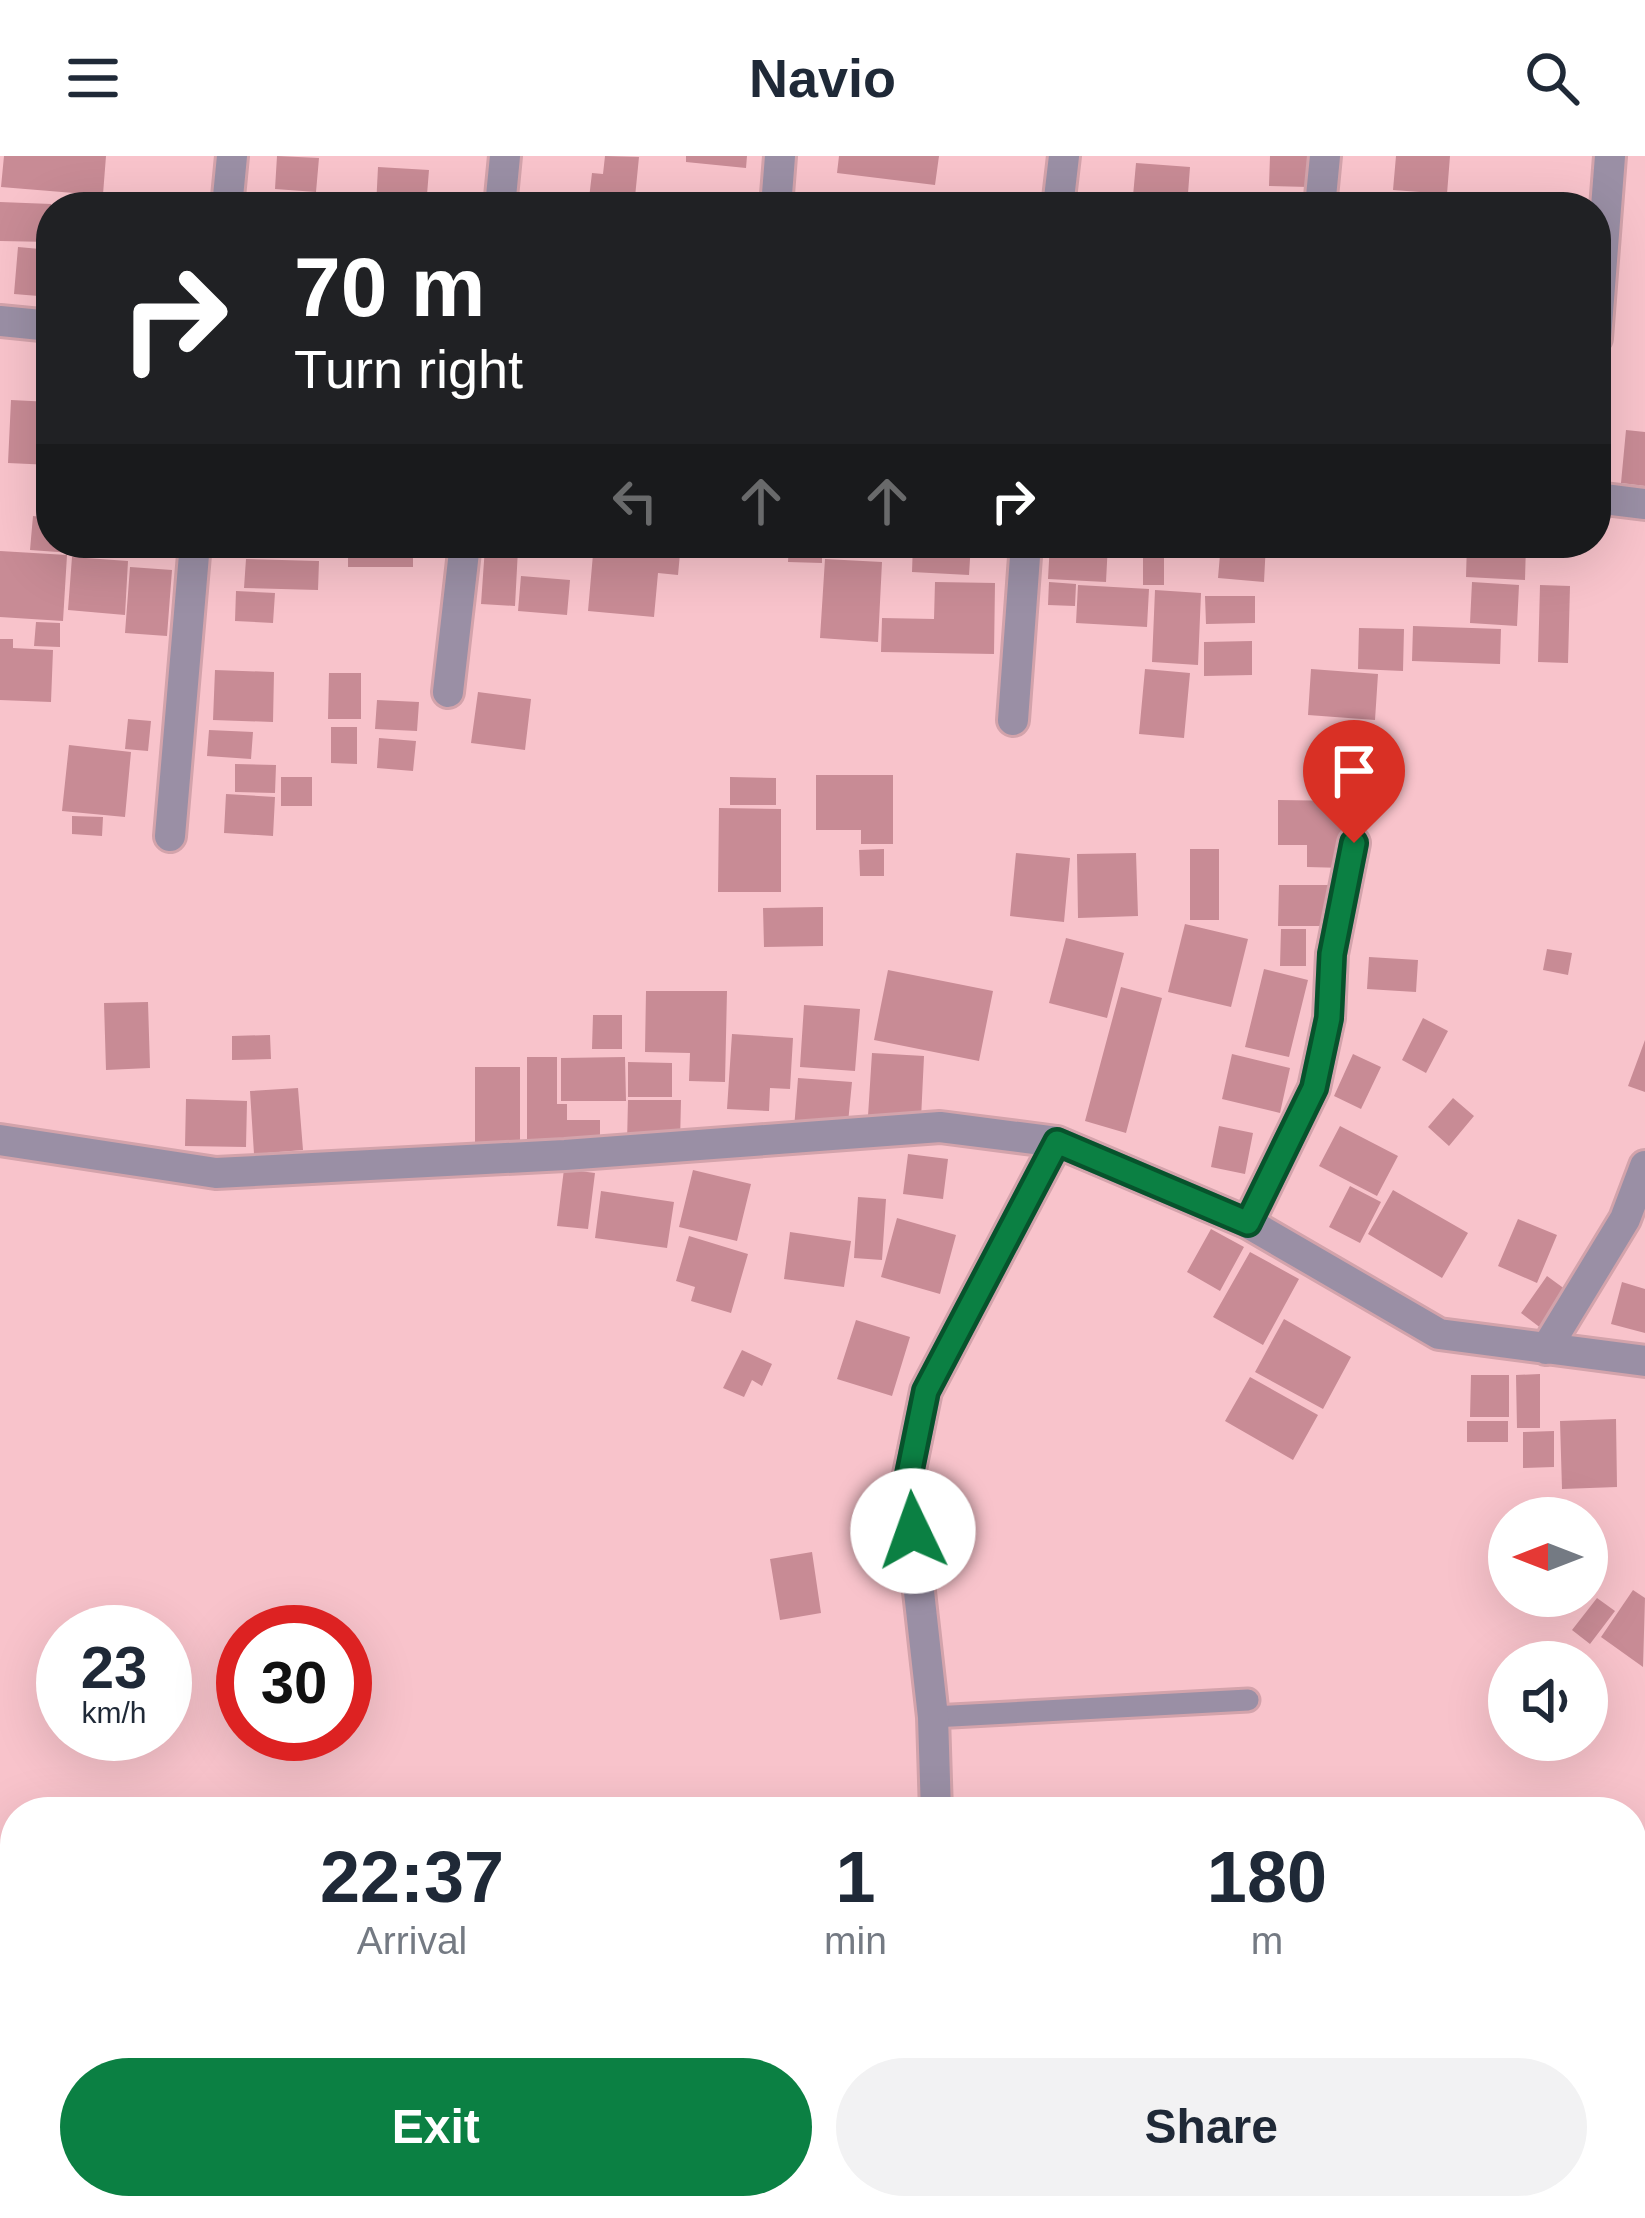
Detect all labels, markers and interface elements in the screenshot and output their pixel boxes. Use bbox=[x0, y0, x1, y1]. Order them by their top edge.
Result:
icon: menu bbox=[60, 45, 126, 111]
icon: search bbox=[1519, 45, 1585, 111]
text: Navio bbox=[749, 48, 896, 108]
icon: right bbox=[96, 240, 252, 396]
text: 70 m bbox=[294, 240, 485, 334]
text: Turn right bbox=[294, 339, 523, 399]
icon: left bbox=[602, 468, 668, 534]
icon: ahead bbox=[728, 468, 794, 534]
icon: ahead bbox=[854, 468, 920, 534]
icon: right bbox=[980, 468, 1046, 534]
pin bbox=[1303, 720, 1405, 843]
icon: arrive bbox=[1321, 738, 1387, 804]
position arrow bbox=[850, 1468, 976, 1594]
north arrow bbox=[1488, 1497, 1608, 1617]
map controls bbox=[1488, 1497, 1608, 1761]
speed limit sign: 30 bbox=[216, 1605, 372, 1761]
text: 23 bbox=[81, 1634, 147, 1701]
button: sound bbox=[1488, 1641, 1608, 1761]
text: km/h bbox=[81, 1696, 147, 1729]
text: 22:37 bbox=[320, 1837, 504, 1917]
text: 1 bbox=[835, 1837, 876, 1917]
text: 180 bbox=[1207, 1837, 1327, 1917]
text: Arrival bbox=[357, 1919, 467, 1962]
text: min bbox=[824, 1919, 887, 1962]
text: m bbox=[1251, 1919, 1283, 1962]
button: Exit bbox=[60, 2058, 812, 2196]
button: Share bbox=[836, 2058, 1587, 2196]

